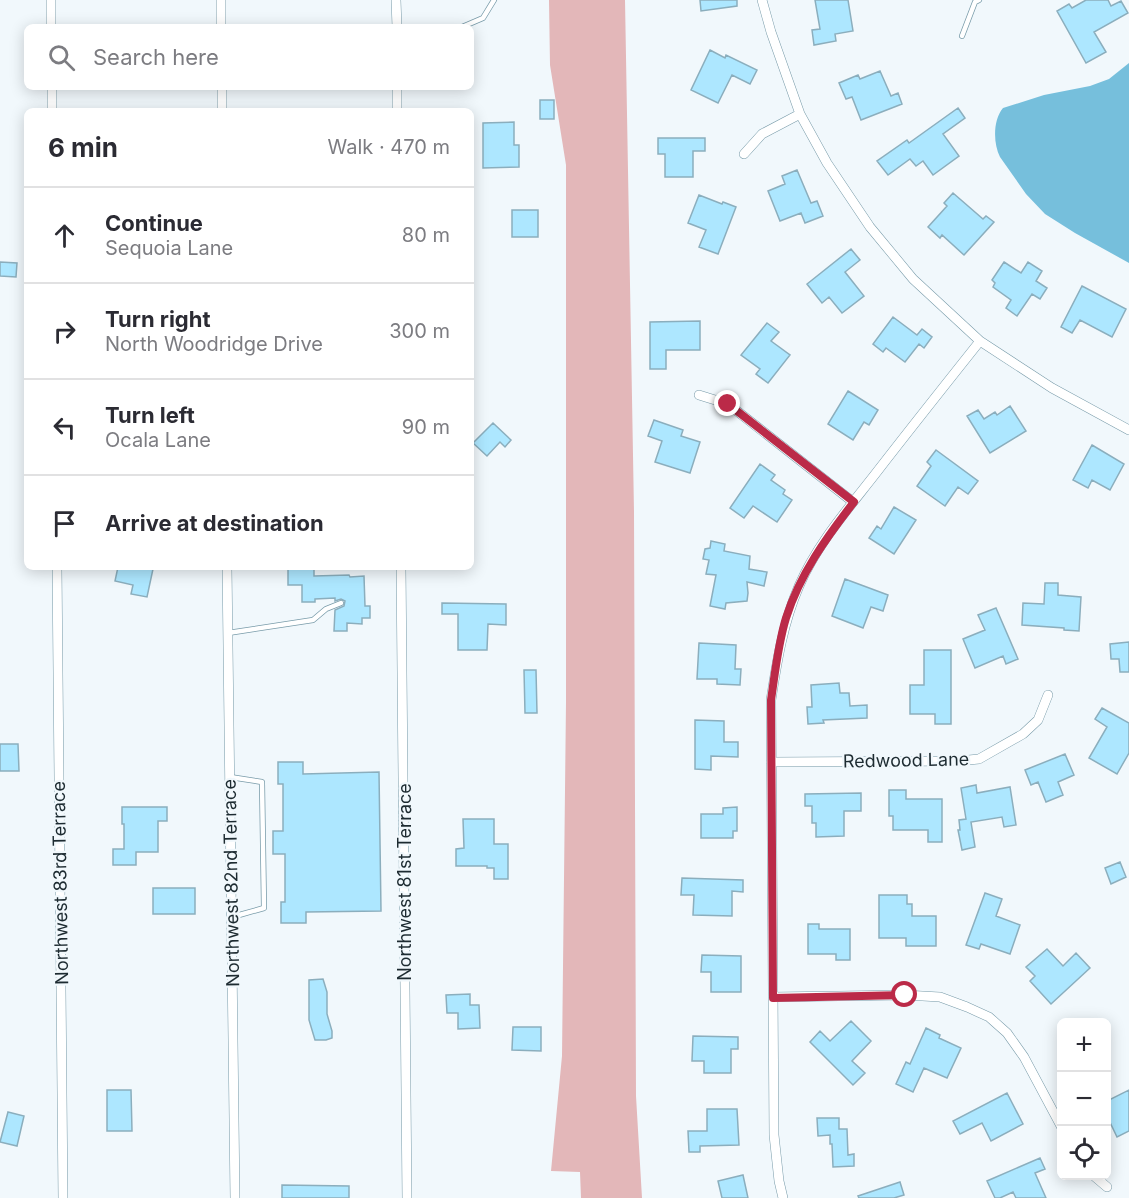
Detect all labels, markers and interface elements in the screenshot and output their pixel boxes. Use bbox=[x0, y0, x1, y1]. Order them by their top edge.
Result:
search box bbox=[24, 24, 474, 90]
icon: search bbox=[45, 41, 78, 74]
text: Search here bbox=[93, 44, 219, 70]
text: 6 min bbox=[48, 132, 118, 163]
text: Walk · 470 m bbox=[328, 135, 450, 159]
text: Continue bbox=[105, 210, 203, 236]
icon: ahead bbox=[48, 219, 81, 252]
text: 80 m bbox=[402, 223, 450, 247]
text: Sequoia Lane bbox=[105, 236, 233, 260]
text: Turn right bbox=[105, 306, 211, 332]
icon: right bbox=[48, 315, 81, 348]
text: 300 m bbox=[389, 319, 450, 343]
text: North Woodridge Drive bbox=[105, 332, 323, 356]
route end bbox=[714, 390, 740, 416]
text: Turn left bbox=[105, 402, 195, 428]
icon: left bbox=[48, 411, 81, 444]
text: 90 m bbox=[402, 415, 450, 439]
text: Ocala Lane bbox=[105, 428, 211, 452]
icon: arrive bbox=[48, 507, 81, 540]
text: Arrive at destination bbox=[105, 510, 324, 536]
street label: Redwood Lane bbox=[843, 748, 969, 772]
street label: Northwest 82nd Terrace bbox=[219, 779, 243, 987]
street label: Northwest 83rd Terrace bbox=[48, 781, 72, 985]
street label: Northwest 81st Terrace bbox=[394, 783, 415, 981]
route start bbox=[891, 981, 917, 1007]
map controls bbox=[1057, 1018, 1111, 1180]
button: + bbox=[1057, 1018, 1111, 1072]
button: − bbox=[1057, 1072, 1111, 1126]
button: locate bbox=[1057, 1126, 1111, 1180]

